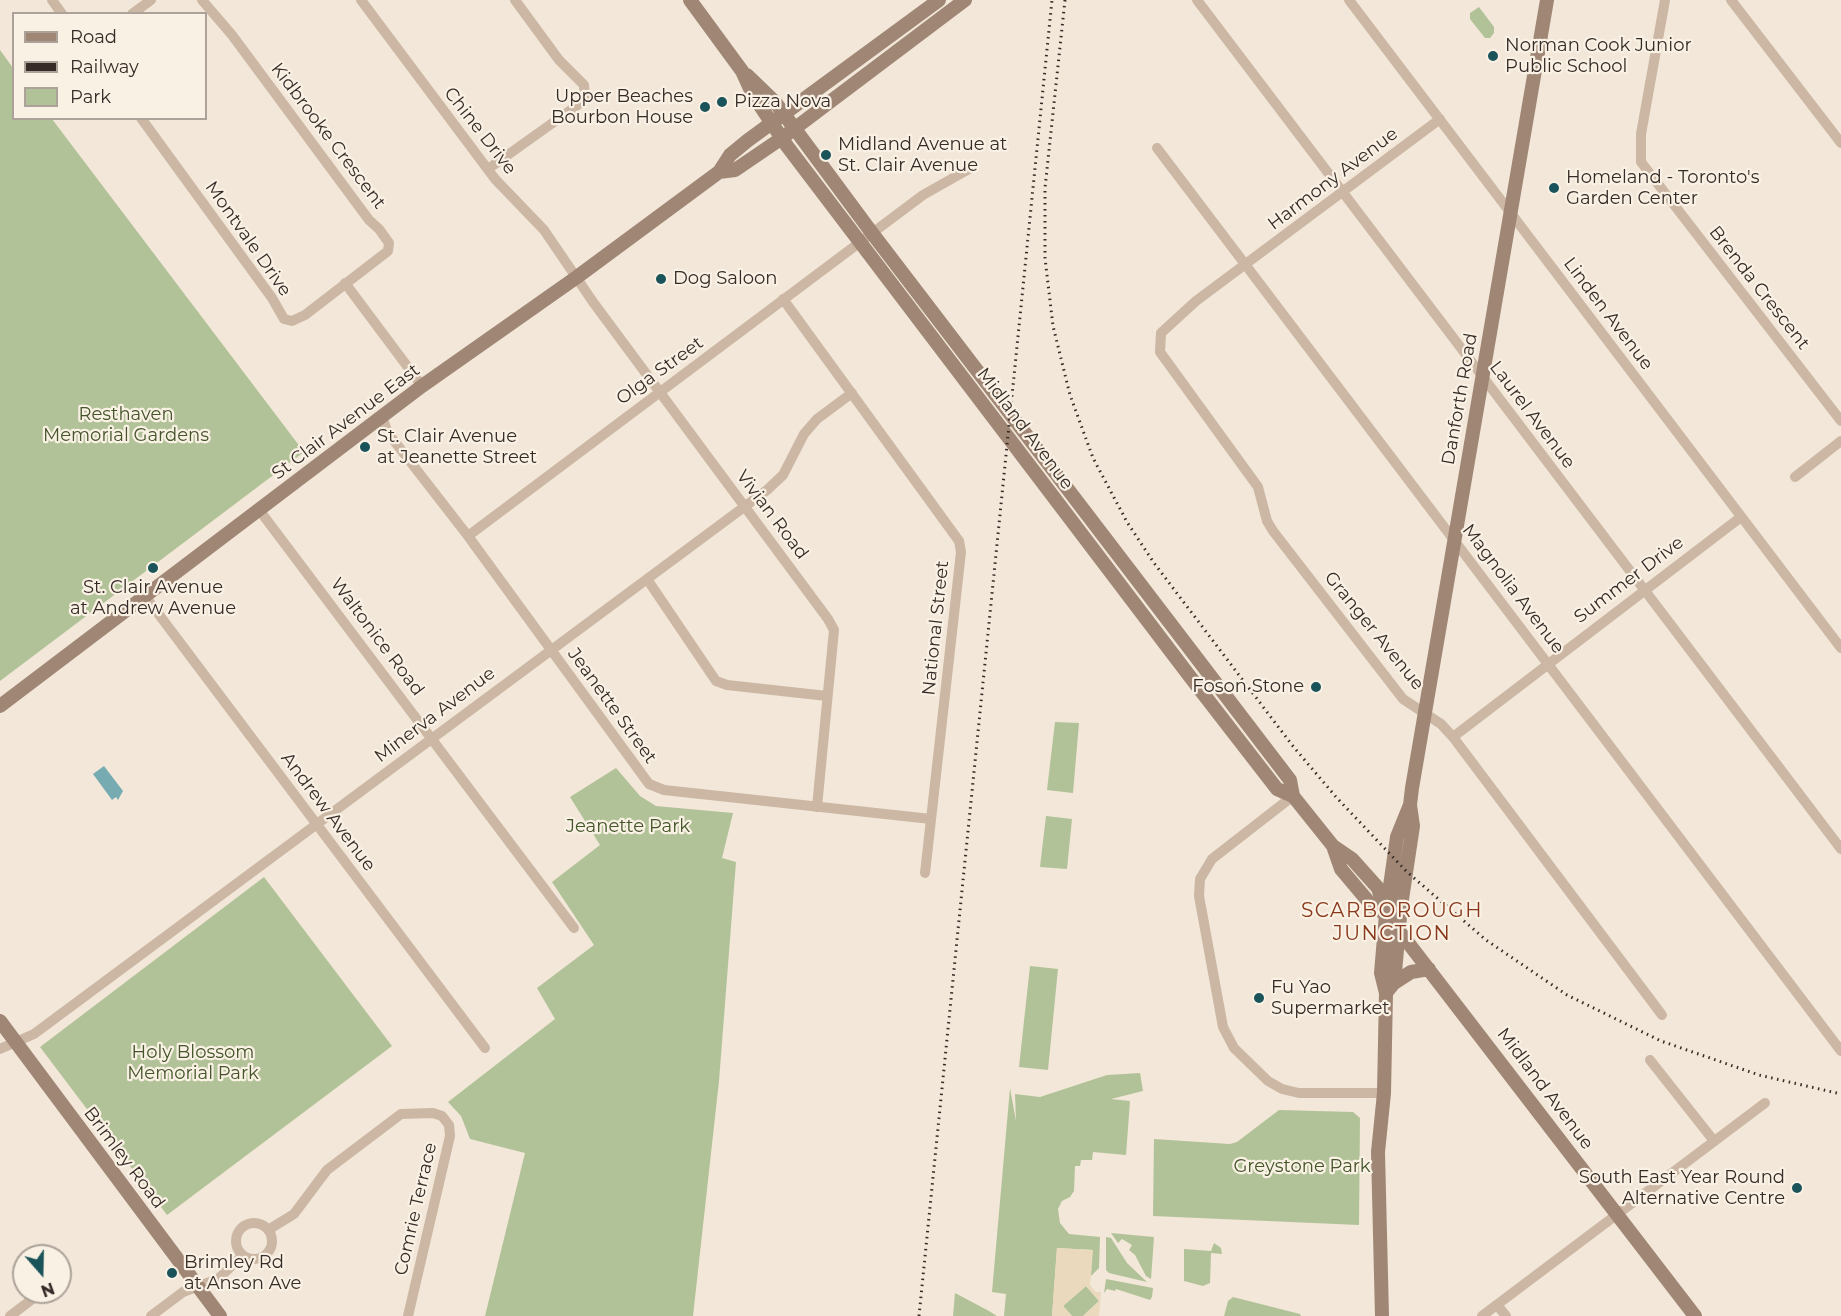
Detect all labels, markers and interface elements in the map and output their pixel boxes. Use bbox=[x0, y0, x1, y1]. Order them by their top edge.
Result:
legend bbox=[12, 12, 207, 120]
text: Road bbox=[70, 26, 117, 48]
place label: Norman Cook Junior Public School bbox=[1505, 35, 1692, 78]
marker: Norman Cook Junior Public School bbox=[1486, 49, 1500, 63]
text: Railway bbox=[70, 56, 139, 78]
street label: Kidbrooke Crescent bbox=[266, 59, 390, 213]
street label: Chine Drive bbox=[439, 83, 521, 179]
text: Park bbox=[70, 86, 111, 108]
place label: Upper Beaches Bourbon House bbox=[551, 86, 693, 128]
place label: Pizza Nova bbox=[734, 91, 831, 113]
marker: Pizza Nova bbox=[715, 95, 729, 109]
marker: Upper Beaches Bourbon House bbox=[698, 100, 712, 114]
street label: Harmony Avenue bbox=[1264, 123, 1402, 235]
place label: Midland Avenue at St. Clair Avenue bbox=[838, 134, 1007, 176]
marker: Midland Avenue at St. Clair Avenue bbox=[819, 148, 833, 162]
place label: Homeland - Toronto's Garden Center bbox=[1566, 167, 1760, 210]
street label: Montvale Drive bbox=[200, 177, 296, 301]
marker: Homeland - Toronto's Garden Center bbox=[1547, 181, 1561, 195]
street label: Brenda Crescent bbox=[1704, 222, 1814, 354]
street label: Linden Avenue bbox=[1559, 253, 1657, 375]
place label: Dog Saloon bbox=[673, 268, 777, 290]
marker: Dog Saloon bbox=[654, 272, 668, 286]
street label: Danforth Road bbox=[1438, 331, 1482, 467]
street label: Olga Street bbox=[612, 332, 708, 410]
street label: Laurel Avenue bbox=[1485, 357, 1579, 473]
street label: St Clair Avenue East bbox=[268, 359, 424, 485]
street label: Midland Avenue bbox=[972, 364, 1078, 494]
park label: Resthaven Memorial Gardens bbox=[43, 404, 209, 446]
place label: St. Clair Avenue at Jeanette Street bbox=[377, 426, 537, 468]
marker: St. Clair Avenue at Jeanette Street bbox=[358, 440, 372, 454]
street label: Vivian Road bbox=[731, 466, 813, 564]
street label: Magnolia Avenue bbox=[1457, 520, 1569, 658]
street label: Summer Drive bbox=[1570, 532, 1688, 628]
street label: National Street bbox=[918, 560, 954, 696]
marker: St. Clair Avenue at Andrew Avenue bbox=[146, 561, 160, 575]
street label: Granger Avenue bbox=[1320, 567, 1428, 695]
street label: Waltonice Road bbox=[326, 574, 428, 700]
place label: St. Clair Avenue at Andrew Avenue bbox=[70, 577, 236, 620]
street label: Jeanette Street bbox=[563, 644, 661, 768]
street label: Minerva Avenue bbox=[371, 663, 499, 767]
place label: Foson Stone bbox=[1192, 676, 1304, 698]
marker: Foson Stone bbox=[1309, 680, 1323, 694]
street label: Andrew Avenue bbox=[276, 748, 380, 876]
park label: Jeanette Park bbox=[566, 816, 690, 838]
district label: SCARBOROUGH JUNCTION bbox=[1301, 899, 1483, 946]
place label: Fu Yao Supermarket bbox=[1271, 977, 1390, 1020]
marker: Fu Yao Supermarket bbox=[1252, 991, 1266, 1005]
street label: Midland Avenue bbox=[1492, 1024, 1598, 1154]
park label: Holy Blossom Memorial Park bbox=[127, 1042, 259, 1084]
street label: Brimley Road bbox=[79, 1103, 169, 1213]
street label: Comrie Terrace bbox=[390, 1141, 442, 1277]
park label: Greystone Park bbox=[1233, 1156, 1371, 1178]
place label: South East Year Round Alternative Centre bbox=[1579, 1167, 1785, 1210]
marker: South East Year Round Alternative Centre bbox=[1790, 1181, 1804, 1195]
north arrow bbox=[12, 1244, 72, 1304]
place label: Brimley Rd at Anson Ave bbox=[184, 1252, 301, 1294]
marker: Brimley Rd at Anson Ave bbox=[165, 1266, 179, 1280]
text: N bbox=[38, 1278, 57, 1301]

